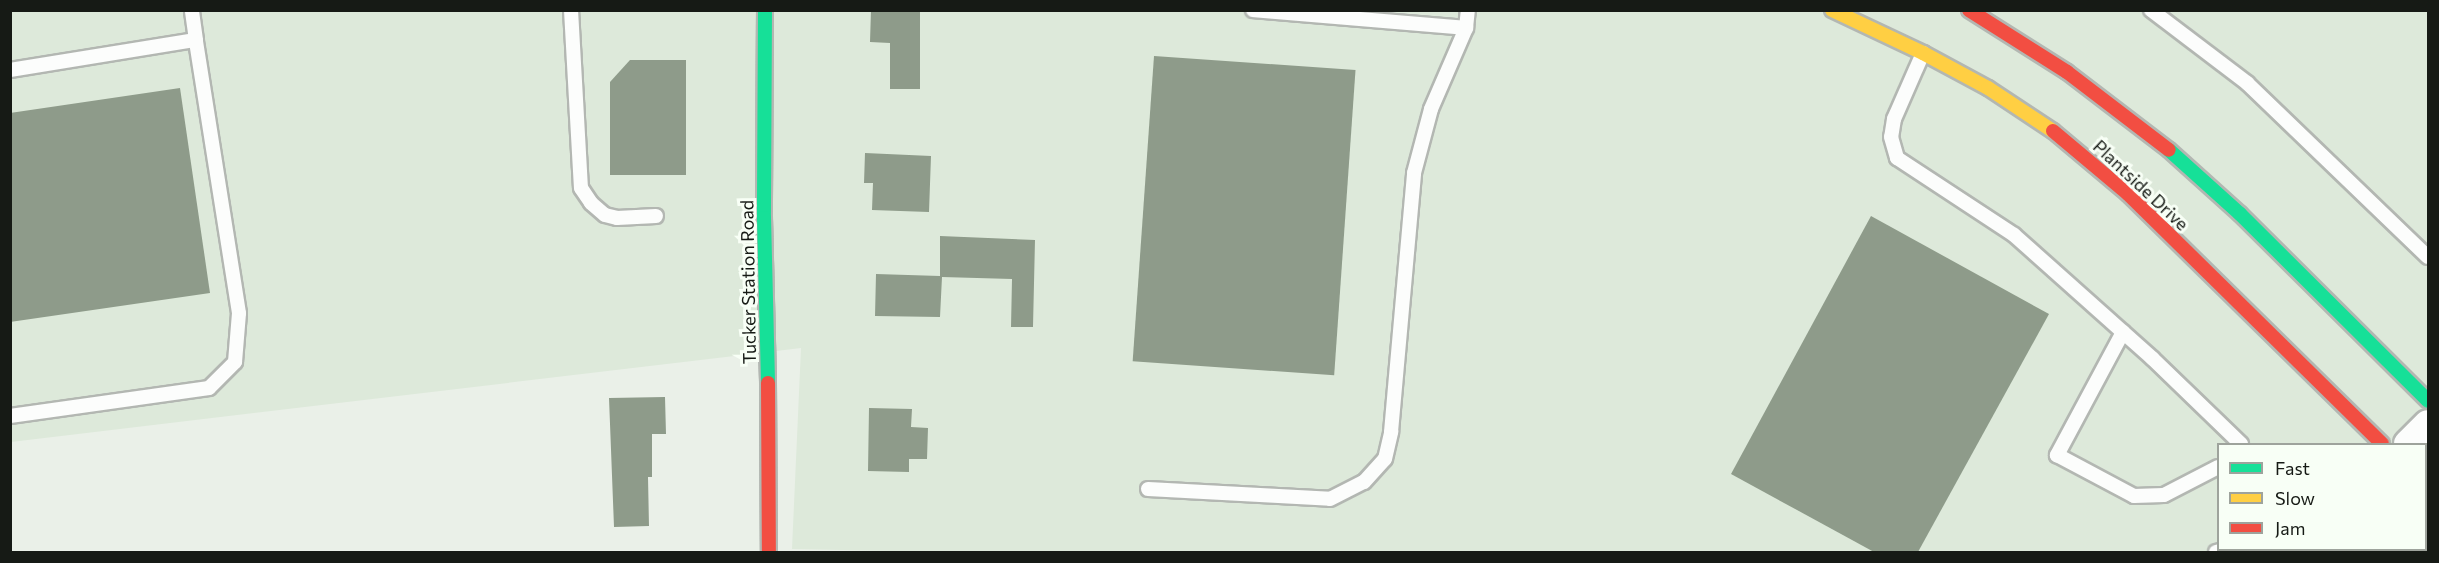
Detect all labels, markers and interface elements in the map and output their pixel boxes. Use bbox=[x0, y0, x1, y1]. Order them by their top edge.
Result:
street label: Plantside Drive bbox=[2089, 135, 2193, 235]
street label: Tucker Station Road bbox=[736, 200, 760, 364]
legend bbox=[2217, 443, 2427, 551]
text: Fast bbox=[2275, 457, 2310, 479]
text: Slow bbox=[2275, 487, 2315, 509]
text: Jam bbox=[2275, 517, 2305, 539]

